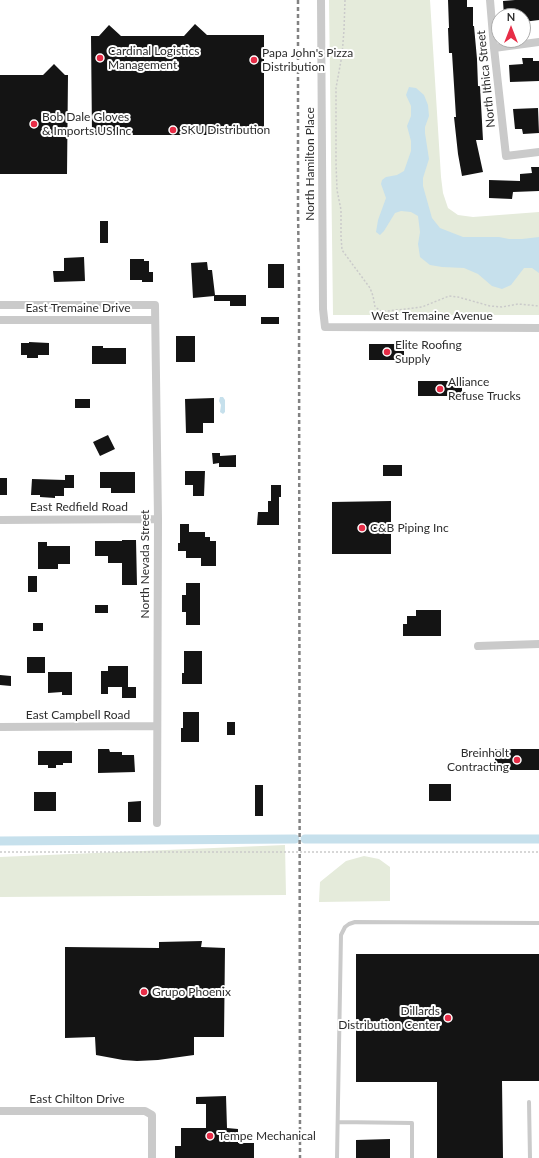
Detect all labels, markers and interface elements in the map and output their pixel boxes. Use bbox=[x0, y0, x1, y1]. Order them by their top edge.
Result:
north arrow bbox=[491, 8, 531, 48]
text: N bbox=[507, 10, 515, 23]
street label: North Ithica Street bbox=[474, 30, 498, 128]
place label: Cardinal Logistics Management bbox=[108, 44, 199, 72]
place label: Papa John's Pizza Distribution bbox=[262, 46, 353, 74]
marker: Cardinal Logistics Management bbox=[95, 53, 105, 63]
marker: Papa John's Pizza Distribution bbox=[249, 55, 259, 65]
street label: North Hamilton Place bbox=[303, 107, 317, 221]
place label: Bob Dale Gloves & Imports US Inc bbox=[42, 110, 131, 138]
marker: Bob Dale Gloves & Imports US Inc bbox=[29, 119, 39, 129]
place label: SKU Distribution bbox=[181, 123, 270, 137]
marker: SKU Distribution bbox=[168, 125, 178, 135]
street label: East Tremaine Drive bbox=[25, 301, 131, 315]
street label: West Tremaine Avenue bbox=[371, 309, 493, 323]
place label: Elite Roofing Supply bbox=[395, 338, 462, 366]
marker: Elite Roofing Supply bbox=[382, 347, 392, 357]
place label: Alliance Refuse Trucks bbox=[448, 375, 521, 403]
marker: Alliance Refuse Trucks bbox=[435, 384, 445, 394]
street label: East Redfield Road bbox=[30, 500, 128, 514]
street label: North Nevada Street bbox=[138, 510, 152, 618]
place label: C&B Piping Inc bbox=[370, 521, 449, 535]
marker: C&B Piping Inc bbox=[357, 523, 367, 533]
street label: East Campbell Road bbox=[26, 708, 130, 722]
place label: Breinholt Contracting bbox=[447, 746, 509, 774]
marker: Breinholt Contracting bbox=[512, 755, 522, 765]
place label: Grupo Phoenix bbox=[152, 985, 231, 999]
marker: Grupo Phoenix bbox=[139, 987, 149, 997]
place label: Dillards Distribution Center bbox=[338, 1004, 440, 1032]
marker: Dillards Distribution Center bbox=[443, 1013, 453, 1023]
street label: East Chilton Drive bbox=[29, 1092, 125, 1106]
place label: Tempe Mechanical bbox=[218, 1129, 316, 1143]
marker: Tempe Mechanical bbox=[205, 1131, 215, 1141]

